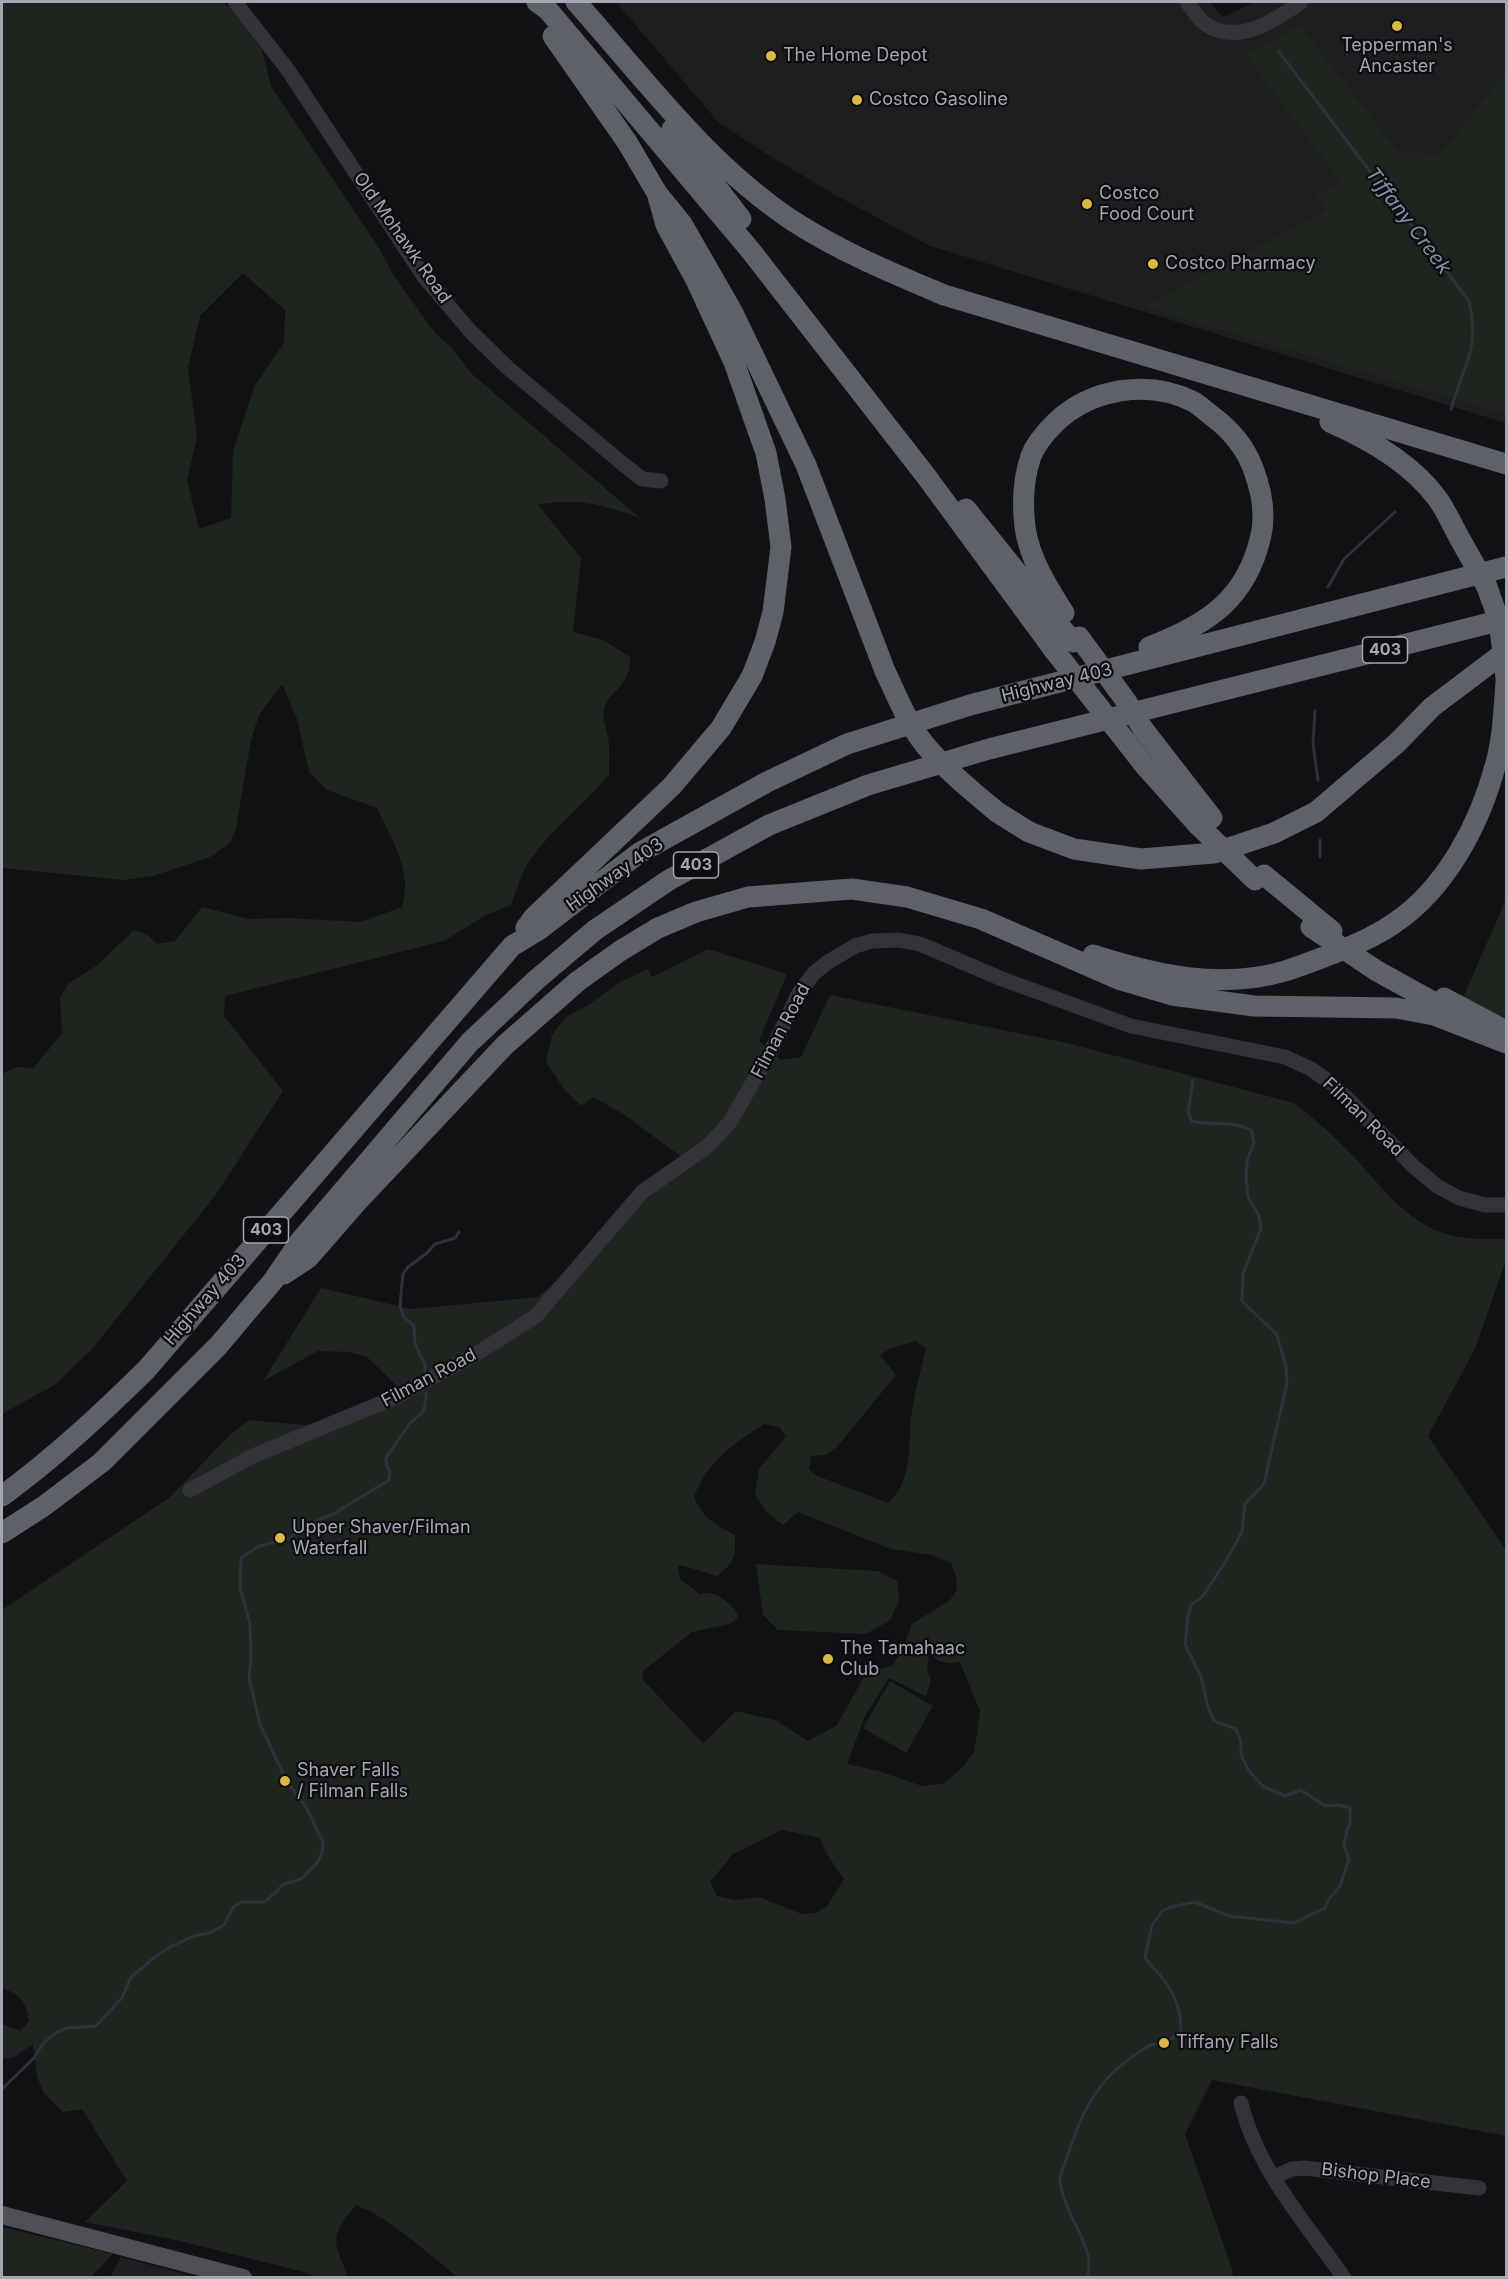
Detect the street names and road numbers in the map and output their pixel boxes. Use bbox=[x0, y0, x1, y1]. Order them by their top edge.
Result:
street label: Old Mohawk Road bbox=[349, 168, 455, 308]
road number: 403 bbox=[1362, 637, 1408, 663]
street label: Highway 403 bbox=[999, 659, 1115, 707]
street label: Highway 403 bbox=[562, 834, 668, 916]
road number: 403 bbox=[674, 852, 718, 878]
street label: Filman Road bbox=[747, 980, 815, 1082]
street label: Filman Road bbox=[1318, 1073, 1408, 1161]
road number: 403 bbox=[244, 1217, 288, 1243]
street label: Highway 403 bbox=[160, 1250, 250, 1350]
street label: Filman Road bbox=[378, 1344, 480, 1412]
street label: Bishop Place bbox=[1320, 2159, 1432, 2193]

